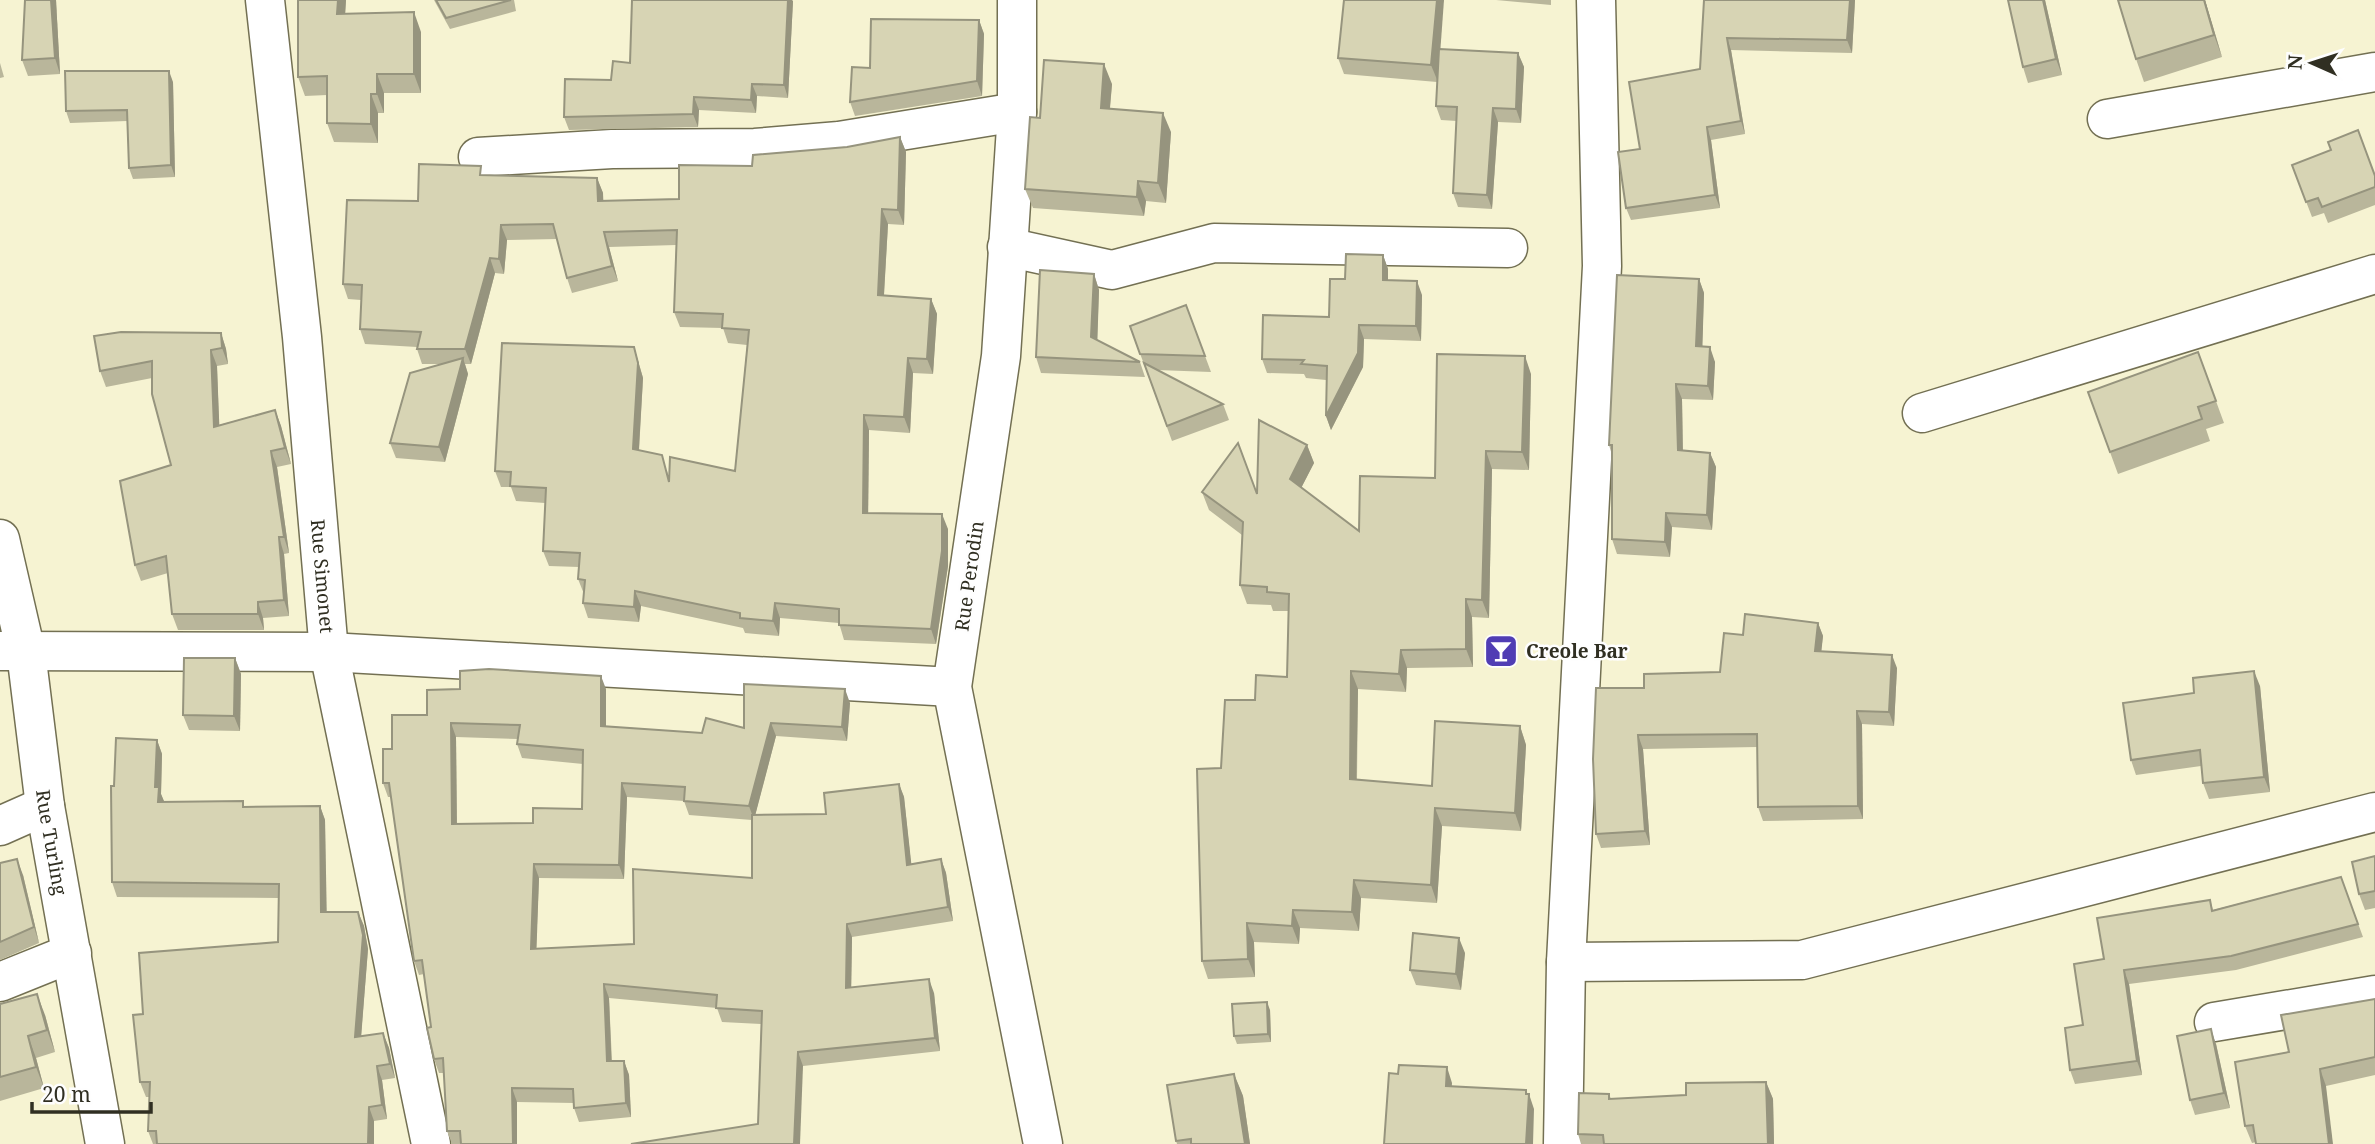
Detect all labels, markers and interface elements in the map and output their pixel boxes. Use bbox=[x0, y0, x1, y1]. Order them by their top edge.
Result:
north arrow bbox=[2277, 28, 2347, 98]
text: N bbox=[2282, 54, 2308, 70]
street label: Rue Simonet bbox=[305, 518, 340, 634]
street label: Rue Perodin bbox=[948, 519, 990, 633]
bar icon: Creole Bar bbox=[1482, 632, 1520, 670]
place label: Creole Bar bbox=[1526, 638, 1628, 664]
street label: Rue Turling bbox=[30, 788, 74, 897]
scale bar bbox=[32, 1070, 150, 1114]
text: 20 m bbox=[42, 1080, 91, 1108]

